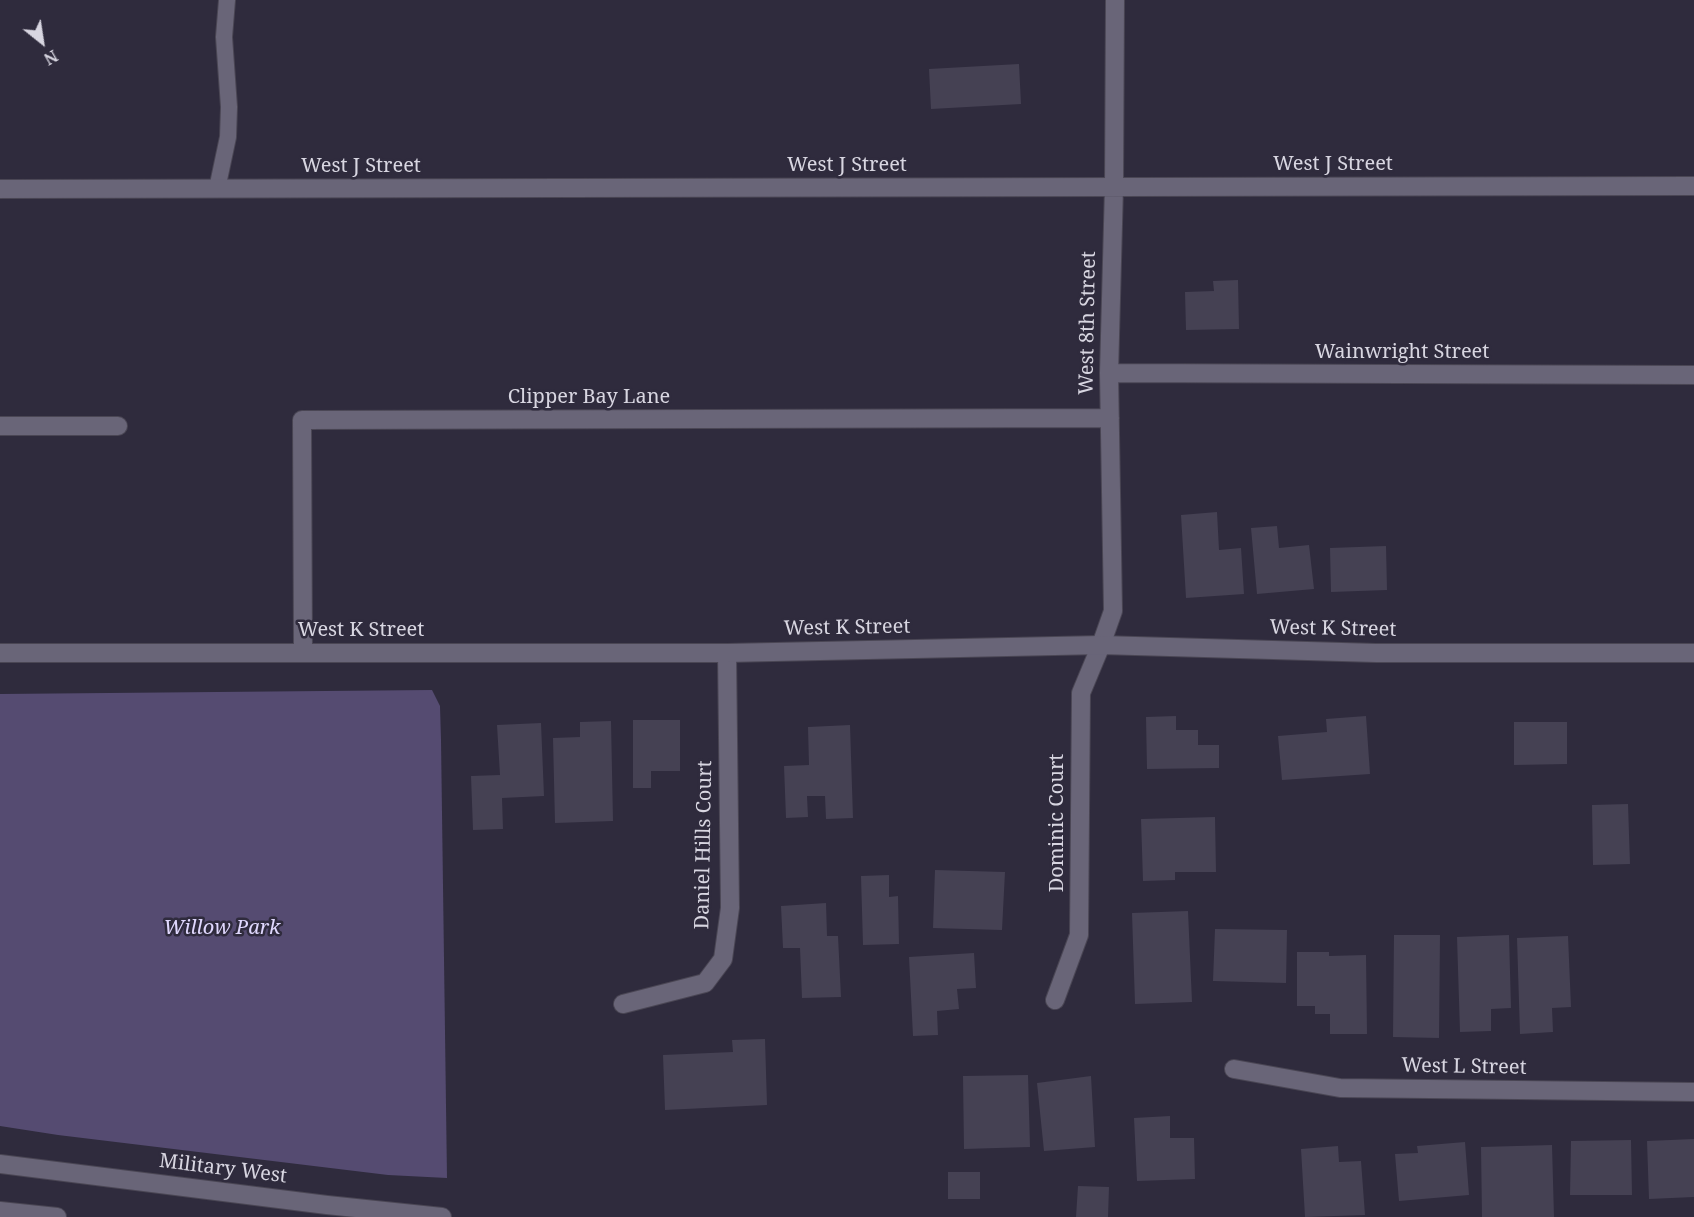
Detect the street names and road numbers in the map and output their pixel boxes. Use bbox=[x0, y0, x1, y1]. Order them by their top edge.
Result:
street label: West J Street bbox=[1273, 152, 1393, 176]
street label: West J Street bbox=[787, 153, 907, 177]
street label: West J Street bbox=[301, 154, 421, 178]
street label: West 8th Street bbox=[1075, 251, 1101, 395]
street label: Wainwright Street bbox=[1315, 340, 1489, 364]
street label: Clipper Bay Lane bbox=[508, 385, 670, 409]
street label: West K Street bbox=[783, 615, 911, 641]
street label: West K Street bbox=[1269, 616, 1397, 642]
street label: West K Street bbox=[298, 618, 424, 642]
street label: Dominic Court bbox=[1045, 754, 1069, 892]
street label: Daniel Hills Court bbox=[691, 760, 717, 930]
street label: West L Street bbox=[1401, 1054, 1527, 1080]
street label: Military West bbox=[158, 1149, 288, 1189]

